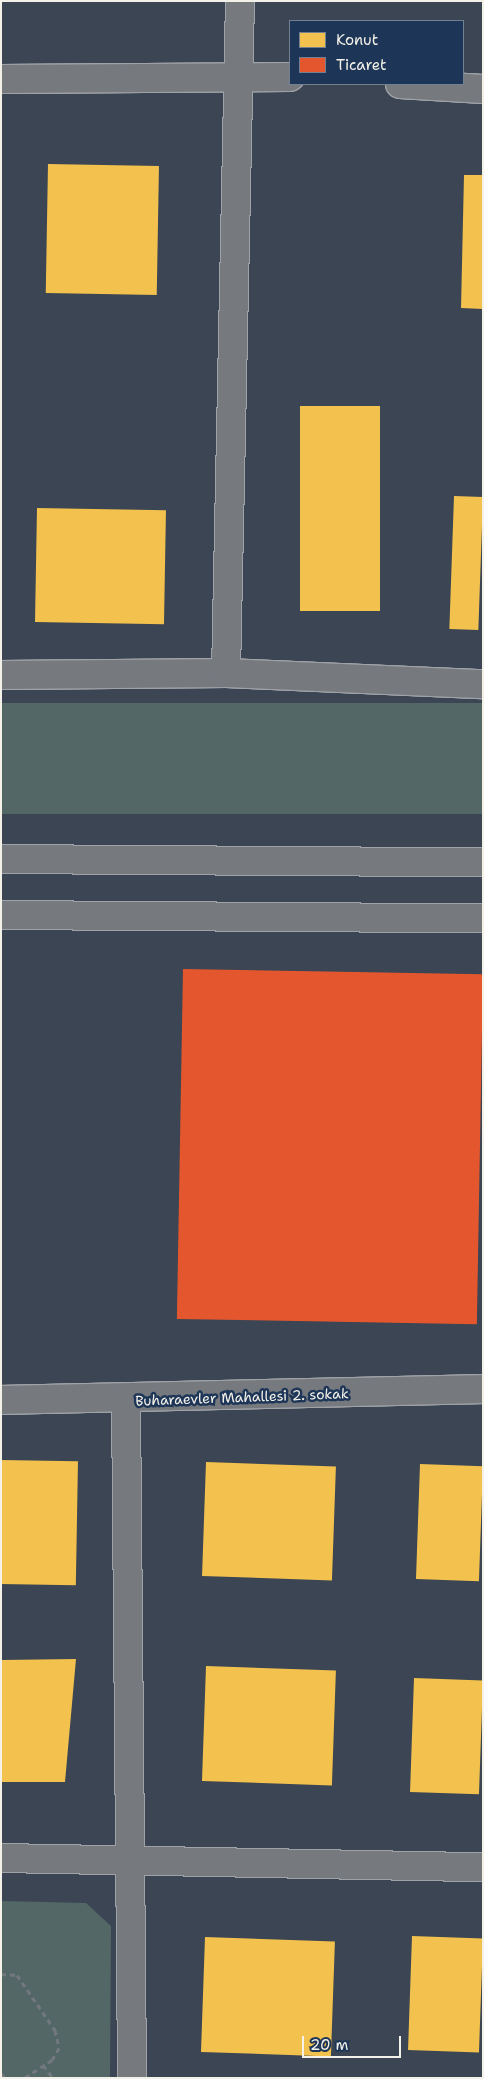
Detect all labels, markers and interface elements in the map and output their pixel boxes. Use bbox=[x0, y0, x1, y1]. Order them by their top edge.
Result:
legend bbox=[289, 20, 464, 85]
text: Konut bbox=[336, 30, 378, 50]
text: Ticaret bbox=[336, 55, 387, 75]
street label: Buharaevler Mahallesi 2. sokak bbox=[135, 1385, 349, 1409]
scale bar bbox=[304, 2026, 403, 2058]
text: 20 m bbox=[310, 2035, 349, 2055]

